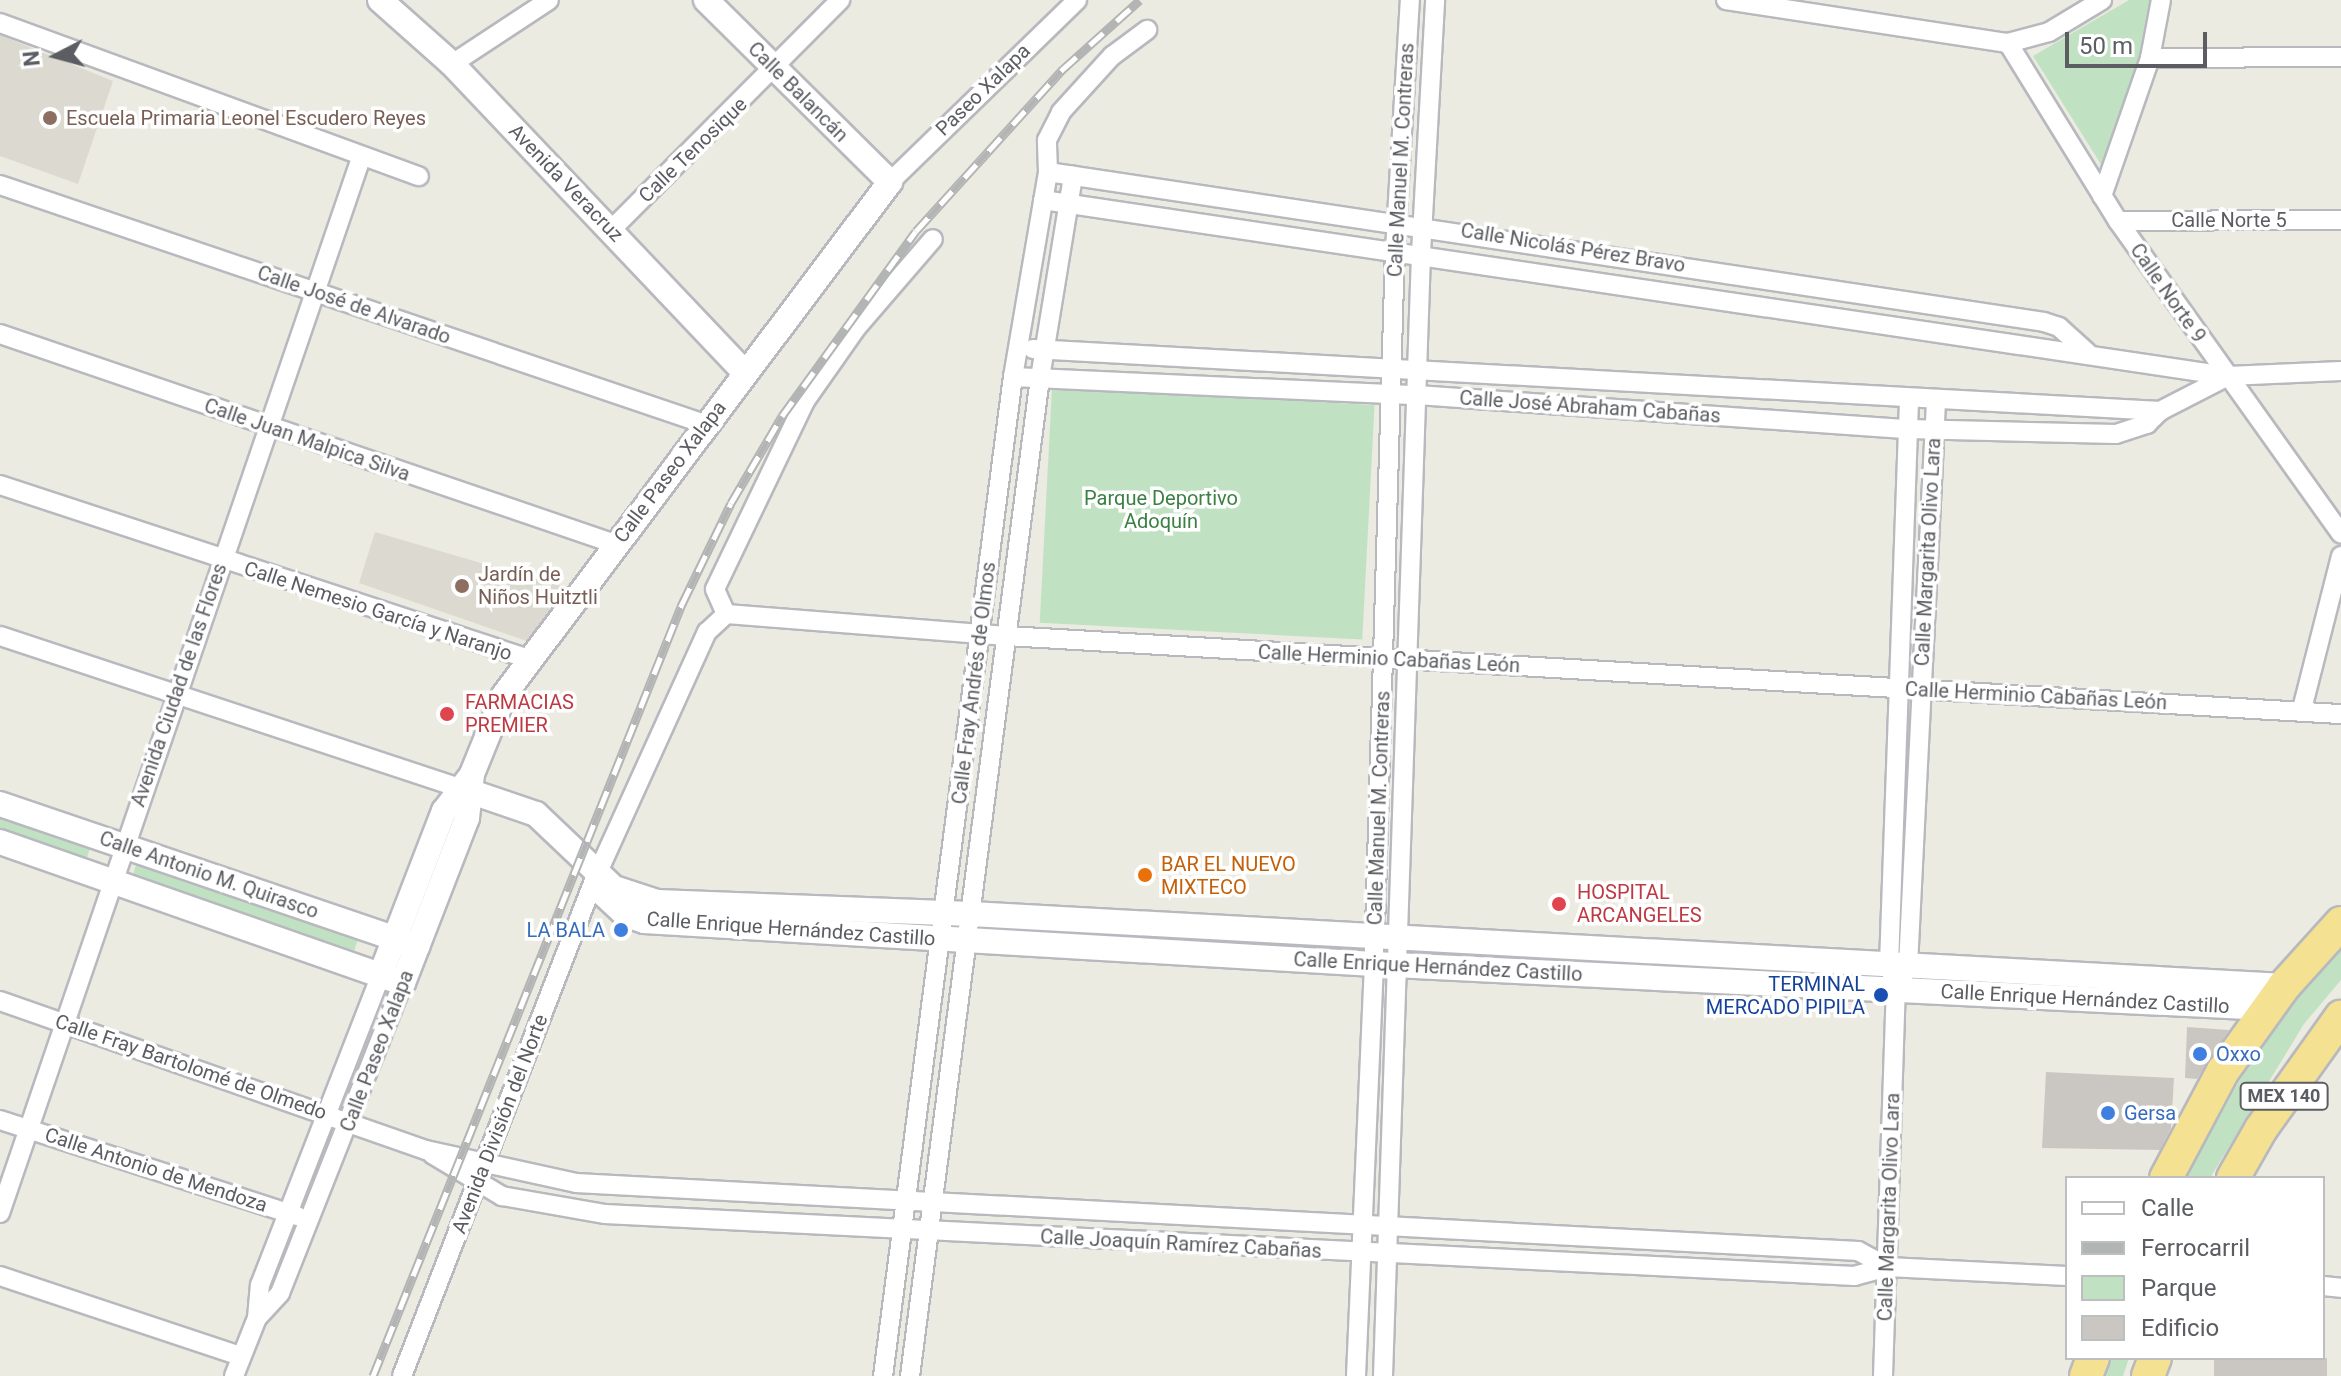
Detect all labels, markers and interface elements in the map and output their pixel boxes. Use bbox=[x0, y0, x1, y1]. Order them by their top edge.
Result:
north arrow bbox=[16, 16, 96, 96]
scale bar bbox=[2069, 16, 2211, 66]
text: 50 m bbox=[2079, 32, 2133, 60]
street label: Calle Balancán bbox=[743, 37, 853, 147]
street label: Paseo Xalapa bbox=[931, 39, 1035, 141]
street label: Calle Manuel M. Contreras bbox=[1383, 42, 1419, 278]
text: N bbox=[18, 50, 45, 68]
street label: Calle Tenosique bbox=[634, 92, 752, 208]
place label: Escuela Primaria Leonel Escudero Reyes bbox=[66, 106, 426, 130]
marker: Escuela Primaria Leonel Escudero Reyes bbox=[41, 109, 59, 127]
street label: Avenida Veracruz bbox=[504, 119, 628, 247]
street label: Calle Norte 5 bbox=[2171, 208, 2287, 232]
street label: Calle Nicolás Pérez Bravo bbox=[1459, 218, 1687, 278]
street label: Calle Norte 9 bbox=[2125, 239, 2211, 347]
street label: Calle José de Alvarado bbox=[254, 261, 454, 349]
street label: Calle José Abraham Cabañas bbox=[1459, 386, 1721, 428]
street label: Calle Juan Malpica Silva bbox=[201, 394, 413, 486]
street label: Calle Paseo Xalapa bbox=[609, 396, 731, 548]
street label: Calle Margarita Olivo Lara bbox=[1910, 437, 1946, 667]
park label: Parque Deportivo Adoquín bbox=[1084, 486, 1238, 533]
street label: Calle Nemesio García y Naranjo bbox=[241, 556, 515, 666]
street label: Avenida Ciudad de las Flores bbox=[126, 560, 232, 810]
street label: Calle Fray Andrés de Olmos bbox=[947, 560, 1001, 806]
place label: Jardín de Niños Huitztli bbox=[478, 562, 598, 609]
marker: Jardín de Niños Huitztli bbox=[453, 577, 471, 595]
street label: Calle Herminio Cabañas León bbox=[1257, 640, 1521, 678]
street label: Calle Herminio Cabañas León bbox=[1904, 677, 2168, 715]
place label: FARMACIAS PREMIER bbox=[465, 690, 574, 737]
street label: Calle Manuel M. Contreras bbox=[1363, 690, 1395, 926]
marker: FARMACIAS PREMIER bbox=[436, 703, 458, 725]
street label: Calle Antonio M. Quirasco bbox=[96, 826, 322, 924]
place label: BAR EL NUEVO MIXTECO bbox=[1161, 852, 1296, 899]
marker: BAR EL NUEVO MIXTECO bbox=[1136, 866, 1154, 884]
place label: HOSPITAL ARCANGELES bbox=[1577, 880, 1702, 927]
marker: HOSPITAL ARCANGELES bbox=[1548, 893, 1570, 915]
street label: Calle Enrique Hernández Castillo bbox=[646, 907, 936, 951]
place label: LA BALA bbox=[527, 918, 605, 942]
marker: LA BALA bbox=[612, 921, 630, 939]
street label: Calle Enrique Hernández Castillo bbox=[1293, 947, 1583, 987]
street label: Calle Paseo Xalapa bbox=[335, 967, 419, 1135]
place label: TERMINAL MERCADO PIPILA bbox=[1706, 972, 1865, 1019]
street label: Calle Enrique Hernández Castillo bbox=[1940, 979, 2230, 1019]
marker: TERMINAL MERCADO PIPILA bbox=[1872, 986, 1890, 1004]
street label: Calle Fray Bartolomé de Olmedo bbox=[52, 1009, 330, 1125]
street label: Avenida División del Norte bbox=[447, 1011, 553, 1237]
place label: Oxxo bbox=[2216, 1042, 2261, 1066]
marker: Oxxo bbox=[2191, 1045, 2209, 1063]
road number: MEX 140 bbox=[2238, 1082, 2330, 1110]
street label: Calle Margarita Olivo Lara bbox=[1873, 1092, 1905, 1322]
place label: Gersa bbox=[2124, 1101, 2176, 1125]
marker: Gersa bbox=[2099, 1104, 2117, 1122]
street label: Calle Antonio de Mendoza bbox=[42, 1123, 270, 1217]
legend bbox=[2065, 1176, 2325, 1360]
text: Calle bbox=[2141, 1194, 2194, 1222]
street label: Calle Joaquín Ramírez Cabañas bbox=[1040, 1225, 1322, 1263]
text: Ferrocarril bbox=[2141, 1234, 2250, 1262]
text: Parque bbox=[2141, 1274, 2217, 1302]
text: Edificio bbox=[2141, 1314, 2219, 1342]

